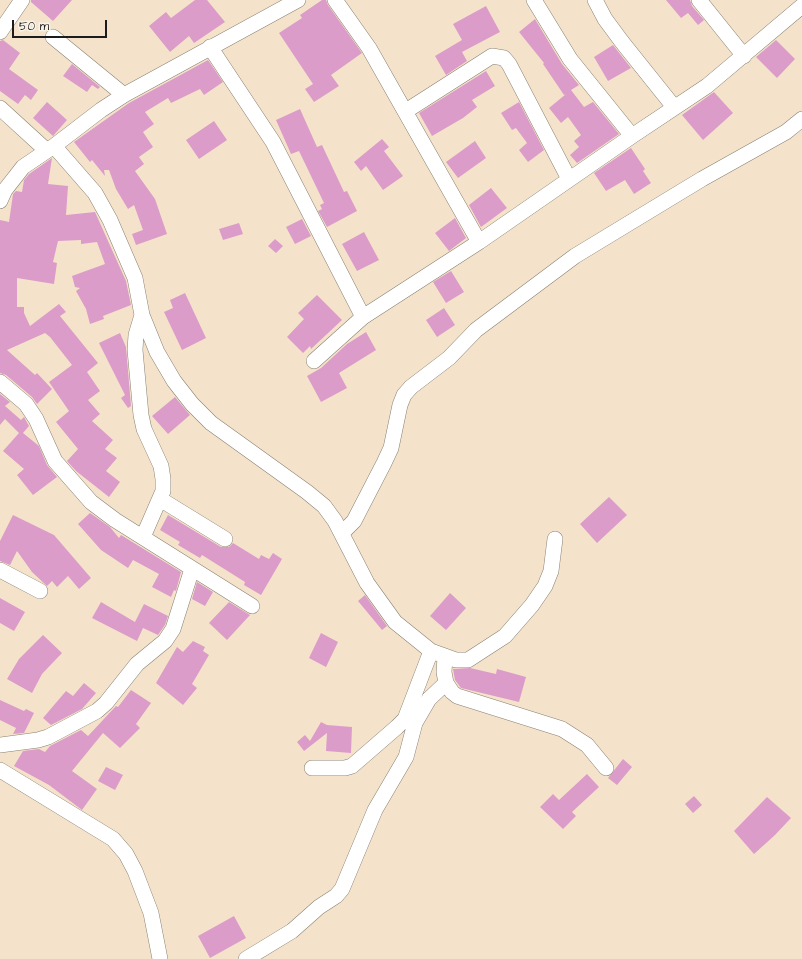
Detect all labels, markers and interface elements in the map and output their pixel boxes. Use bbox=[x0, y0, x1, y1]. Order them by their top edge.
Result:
scale bar bbox=[14, 12, 109, 38]
text: 50 m bbox=[19, 18, 49, 35]

